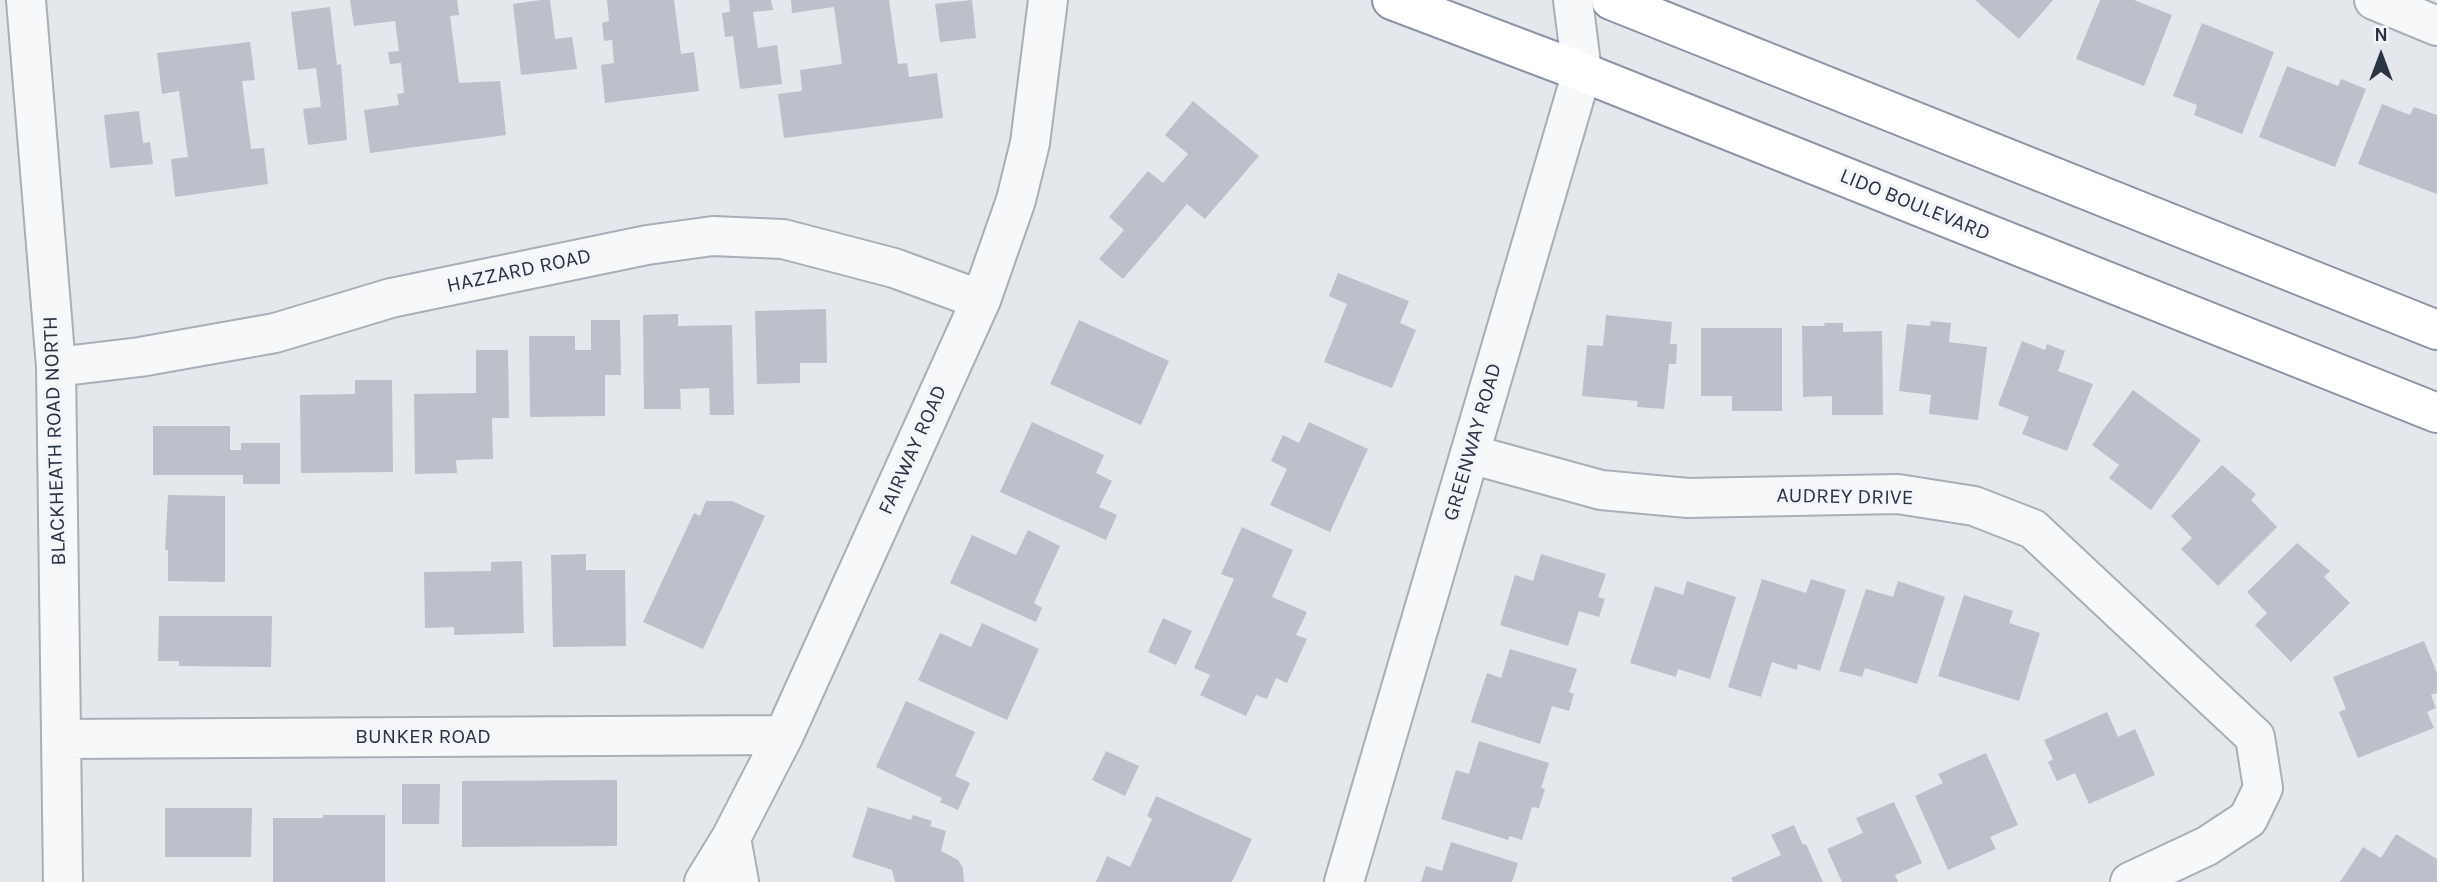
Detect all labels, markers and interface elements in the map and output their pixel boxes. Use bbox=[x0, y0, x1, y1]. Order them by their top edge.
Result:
north arrow bbox=[2346, 21, 2416, 91]
text: N bbox=[2374, 24, 2388, 46]
street label: LIDO BOULEVARD bbox=[1836, 163, 1994, 247]
street label: HAZZARD ROAD bbox=[444, 243, 594, 299]
street label: BLACKHEATH ROAD NORTH bbox=[38, 316, 72, 566]
street label: GREENWAY ROAD bbox=[1438, 360, 1508, 524]
street label: FAIRWAY ROAD bbox=[873, 381, 953, 519]
street label: AUDREY DRIVE bbox=[1776, 483, 1914, 511]
street label: BUNKER ROAD bbox=[355, 724, 491, 750]

